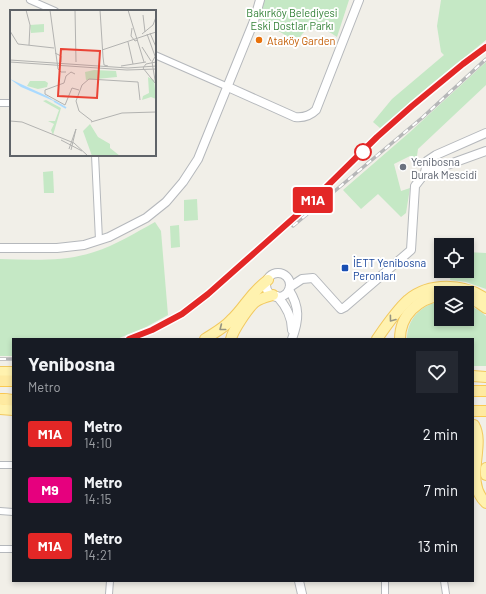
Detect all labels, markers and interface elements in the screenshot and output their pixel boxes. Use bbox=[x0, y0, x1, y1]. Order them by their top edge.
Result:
park label: Bakırköy Belediyesi Eski Dostlar Parkı bbox=[246, 6, 338, 32]
inset map bbox=[10, 10, 156, 156]
place label: Ataköy Garden bbox=[267, 34, 336, 47]
marker: Ataköy Garden bbox=[254, 35, 264, 45]
unlabelled marker bbox=[354, 143, 372, 161]
place label: Yenibosna Durak Mescidi bbox=[411, 155, 477, 181]
marker: Yenibosna Durak Mescidi bbox=[398, 162, 408, 172]
line badge: M1A bbox=[290, 187, 336, 213]
text: M1A bbox=[301, 191, 325, 208]
map controls bbox=[434, 238, 474, 326]
button: locate bbox=[434, 238, 474, 278]
place label: İETT Yenibosna Peronları bbox=[353, 255, 426, 282]
marker: İETT Yenibosna Peronları bbox=[340, 263, 350, 273]
button: layers bbox=[434, 286, 474, 326]
one-way arrow bbox=[390, 314, 397, 321]
one-way arrow bbox=[219, 323, 226, 330]
button: heart bbox=[416, 351, 458, 393]
text: Yenibosna bbox=[28, 352, 115, 375]
text: Metro bbox=[28, 379, 61, 395]
text: Metro bbox=[84, 417, 122, 435]
text: M1A bbox=[38, 425, 62, 442]
text: 2 min bbox=[423, 425, 458, 443]
text: 14:10 bbox=[84, 435, 112, 451]
text: Metro bbox=[84, 473, 122, 491]
text: M9 bbox=[41, 481, 59, 498]
text: 7 min bbox=[424, 481, 458, 499]
text: 14:15 bbox=[84, 491, 111, 507]
text: Metro bbox=[84, 529, 122, 547]
text: M1A bbox=[38, 537, 62, 554]
text: 13 min bbox=[418, 537, 458, 555]
text: 14:21 bbox=[84, 547, 111, 563]

